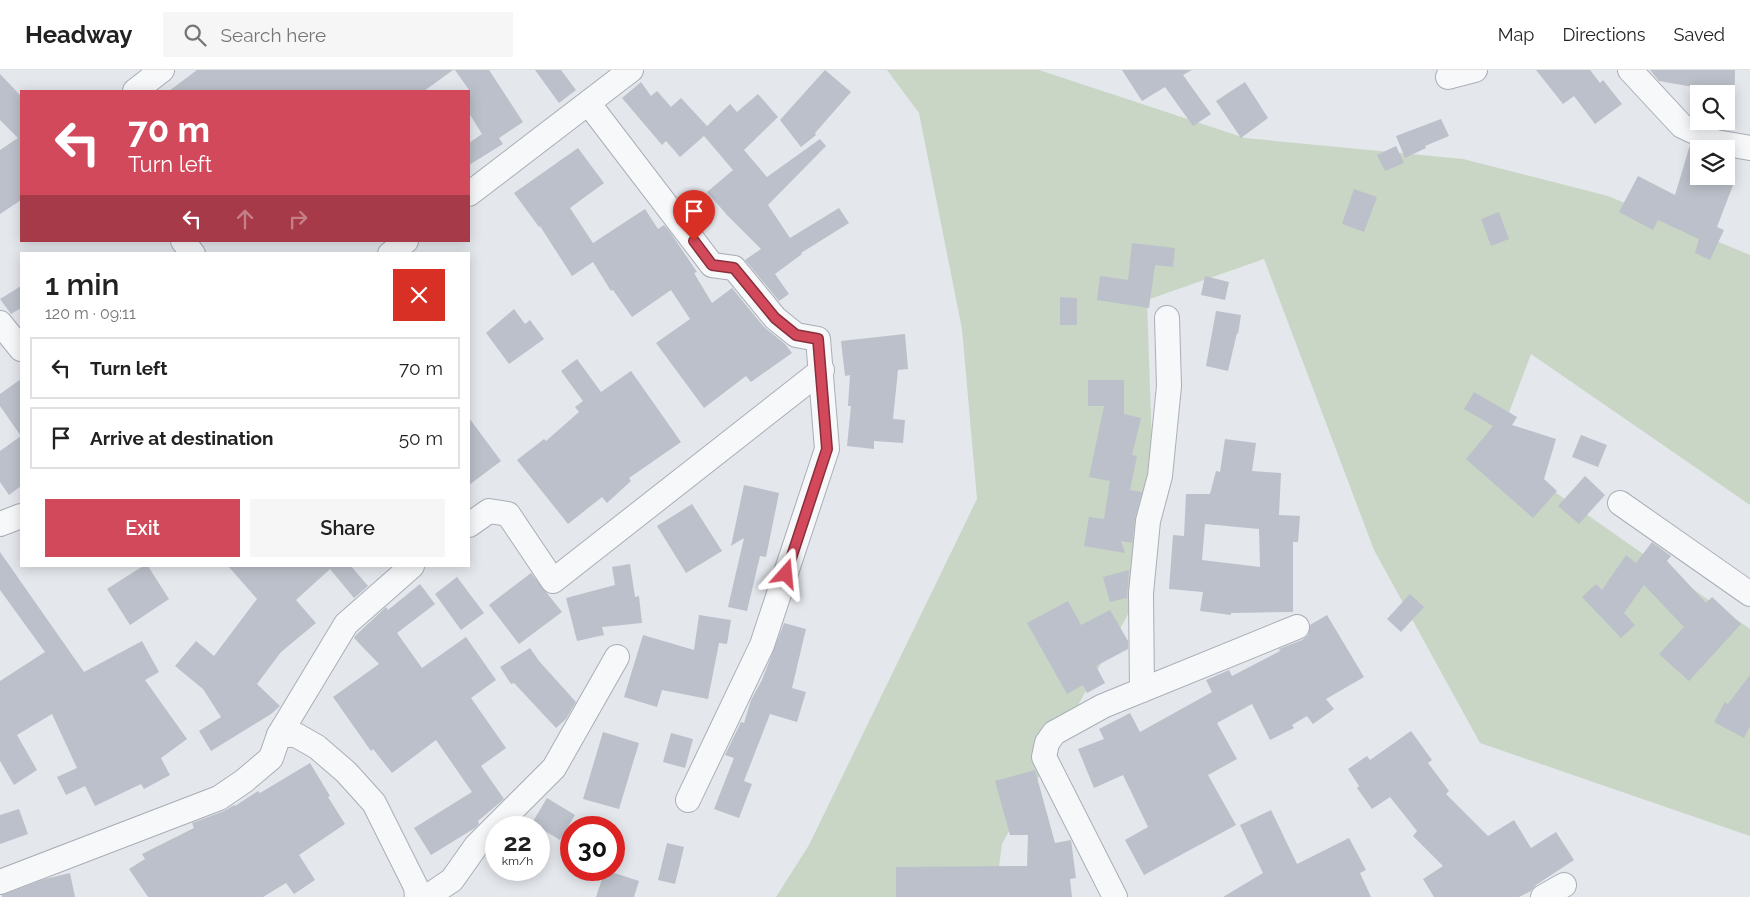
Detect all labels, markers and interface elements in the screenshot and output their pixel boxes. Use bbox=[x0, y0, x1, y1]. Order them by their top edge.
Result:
search box bbox=[163, 12, 513, 57]
text: Headway bbox=[25, 20, 133, 49]
icon: search bbox=[181, 21, 209, 49]
text: Search here bbox=[221, 24, 326, 46]
text: Map bbox=[1498, 24, 1534, 45]
text: Directions bbox=[1562, 24, 1646, 45]
text: Saved bbox=[1674, 24, 1725, 45]
map controls bbox=[1690, 85, 1735, 185]
button: search bbox=[1690, 85, 1735, 130]
text: 70 m bbox=[128, 109, 210, 150]
icon: left bbox=[45, 110, 110, 175]
button: layers bbox=[1690, 140, 1735, 185]
text: Turn left bbox=[128, 151, 212, 177]
pin bbox=[673, 190, 715, 241]
icon: arrive bbox=[680, 197, 708, 225]
icon: left bbox=[178, 205, 206, 233]
icon: ahead bbox=[231, 205, 259, 233]
icon: right bbox=[284, 205, 312, 233]
text: 1 min bbox=[45, 267, 120, 302]
button: close bbox=[393, 269, 445, 321]
text: 120 m · 09:11 bbox=[45, 304, 136, 323]
icon: left bbox=[47, 354, 75, 382]
text: Turn left bbox=[90, 357, 167, 379]
text: 70 m bbox=[399, 357, 443, 379]
icon: arrive bbox=[47, 424, 75, 452]
text: Arrive at destination bbox=[90, 427, 274, 449]
text: 50 m bbox=[399, 427, 443, 449]
button: Exit bbox=[45, 499, 240, 557]
button: Share bbox=[250, 499, 445, 557]
position arrow bbox=[759, 547, 811, 599]
speed limit sign: 30 bbox=[560, 816, 625, 881]
text: 22 bbox=[503, 827, 532, 857]
text: km/h bbox=[502, 854, 533, 868]

